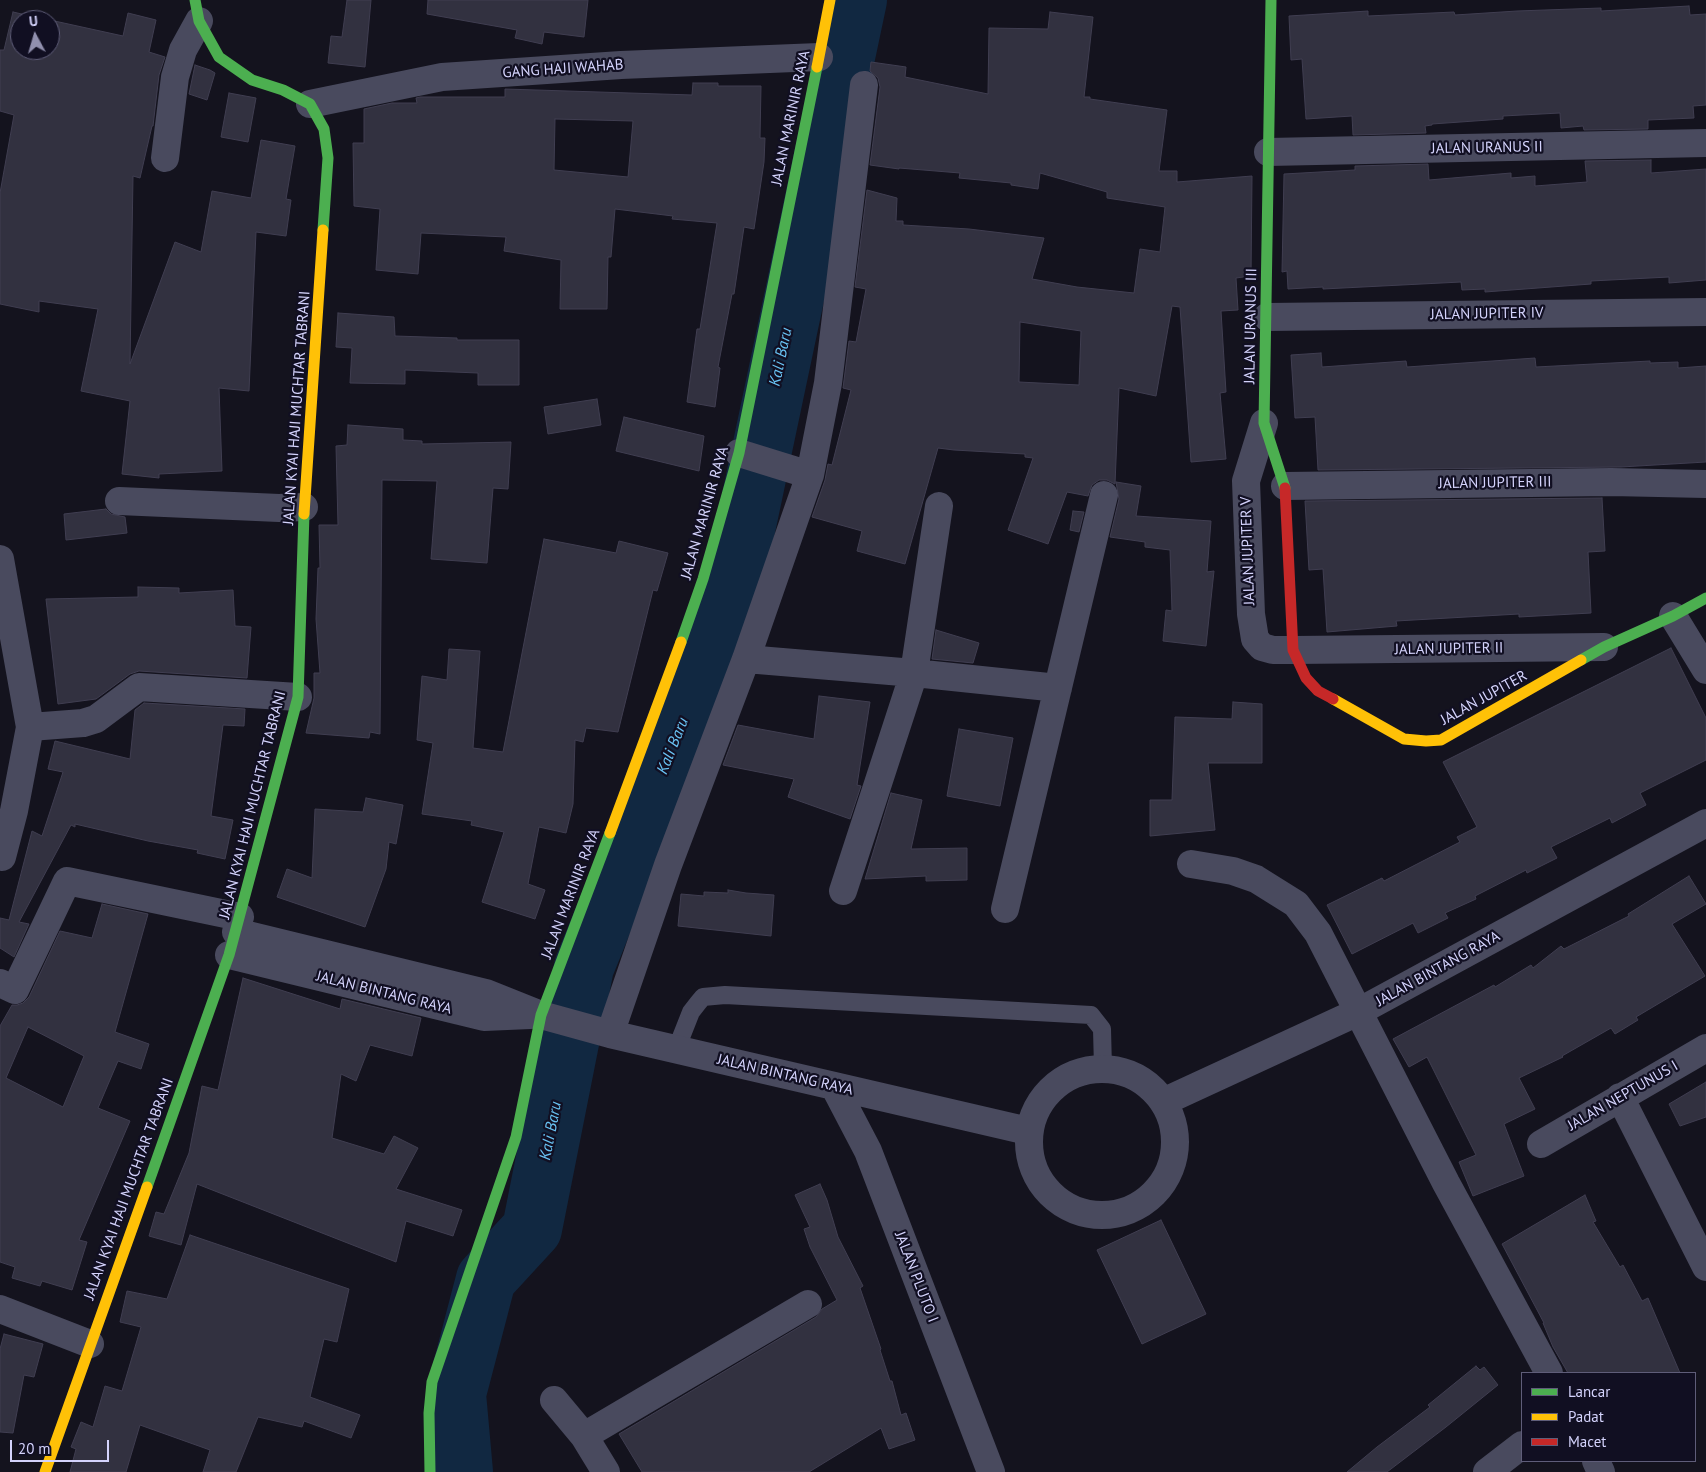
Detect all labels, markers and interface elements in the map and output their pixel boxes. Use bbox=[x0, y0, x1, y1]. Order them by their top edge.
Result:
north arrow bbox=[10, 10, 60, 60]
text: U bbox=[28, 12, 39, 30]
street label: JALAN MARINIR RAYA bbox=[768, 49, 814, 187]
street label: GANG HAJI WAHAB bbox=[502, 56, 624, 82]
street label: JALAN URANUS II bbox=[1431, 138, 1543, 158]
street label: JALAN URANUS III bbox=[1241, 268, 1261, 384]
street label: JALAN KYAI HAJI MUCHTAR TABRANI bbox=[280, 290, 314, 526]
street label: JALAN JUPITER IV bbox=[1430, 304, 1544, 324]
water label: Kali Baru bbox=[765, 326, 797, 388]
street label: JALAN MARINIR RAYA bbox=[677, 444, 733, 582]
street label: JALAN JUPITER III bbox=[1438, 473, 1552, 493]
street label: JALAN JUPITER V bbox=[1237, 496, 1259, 606]
street label: JALAN JUPITER II bbox=[1394, 639, 1504, 659]
street label: JALAN JUPITER bbox=[1438, 667, 1530, 729]
street label: JALAN KYAI HAJI MUCHTAR TABRANI bbox=[216, 689, 290, 921]
water label: Kali Baru bbox=[653, 715, 693, 777]
street label: JALAN MARINIR RAYA bbox=[538, 827, 604, 961]
street label: JALAN BINTANG RAYA bbox=[1373, 927, 1503, 1011]
street label: JALAN BINTANG RAYA bbox=[314, 967, 454, 1019]
street label: JALAN BINTANG RAYA bbox=[715, 1051, 855, 1099]
street label: JALAN NEPTUNUS I bbox=[1565, 1057, 1681, 1135]
street label: JALAN KYAI HAJI MUCHTAR TABRANI bbox=[80, 1076, 178, 1302]
water label: Kali Baru bbox=[536, 1100, 566, 1162]
street label: JALAN PLUTO I bbox=[890, 1229, 942, 1325]
legend bbox=[1521, 1372, 1696, 1462]
text: Lancar bbox=[1568, 1382, 1610, 1401]
text: Padat bbox=[1568, 1407, 1604, 1426]
scale bar bbox=[12, 1430, 111, 1462]
text: Macet bbox=[1568, 1432, 1606, 1451]
text: 20 m bbox=[18, 1439, 51, 1458]

